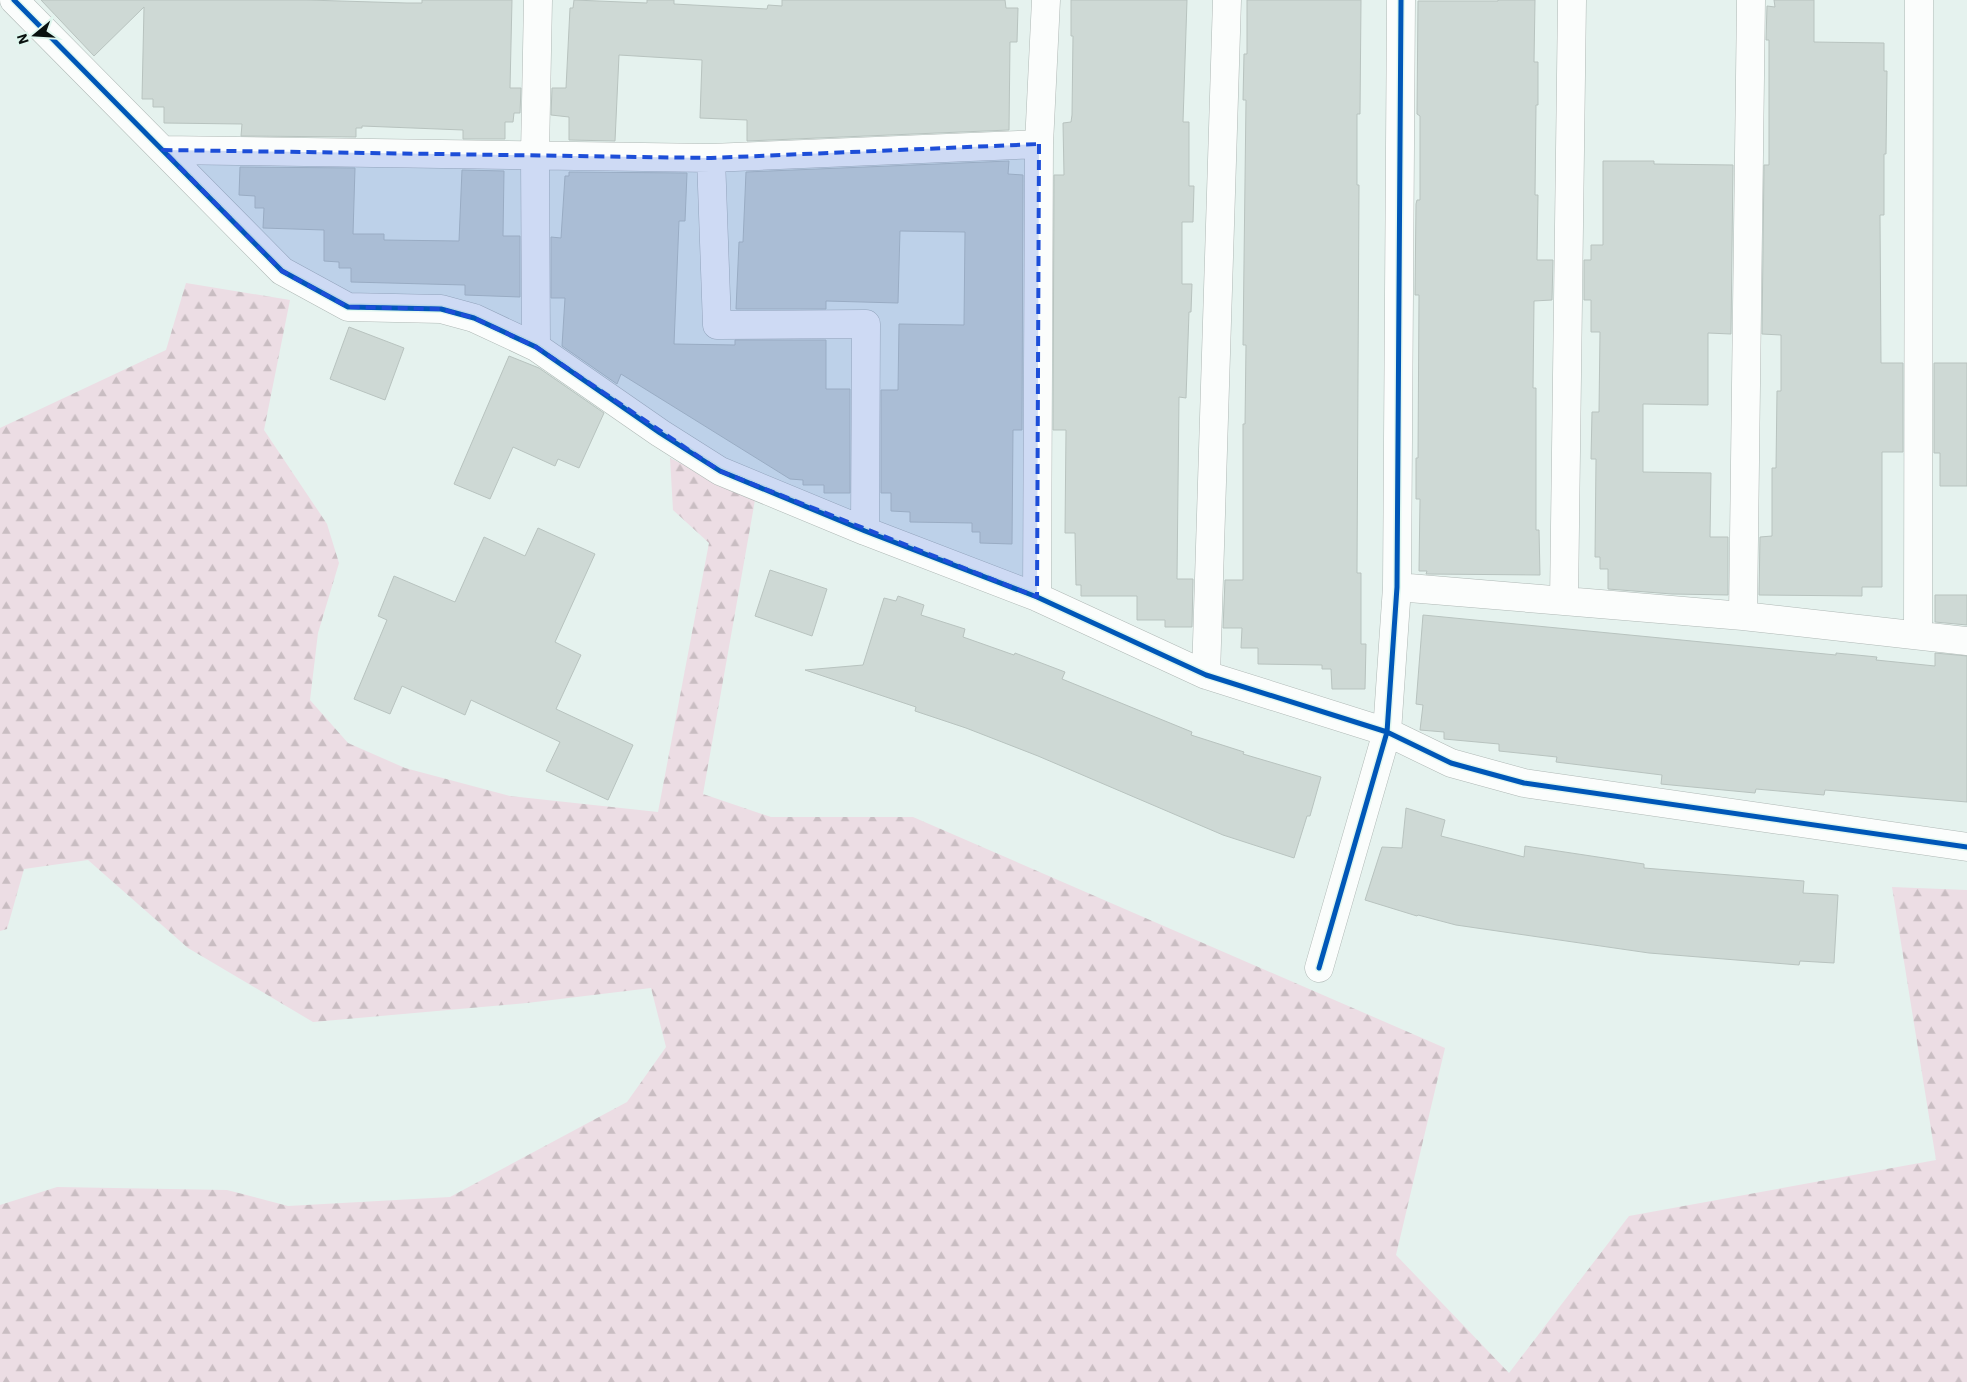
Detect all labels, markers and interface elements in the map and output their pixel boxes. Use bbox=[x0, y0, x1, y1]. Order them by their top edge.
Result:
north arrow bbox=[10, 10, 60, 60]
text: N bbox=[13, 31, 33, 47]

